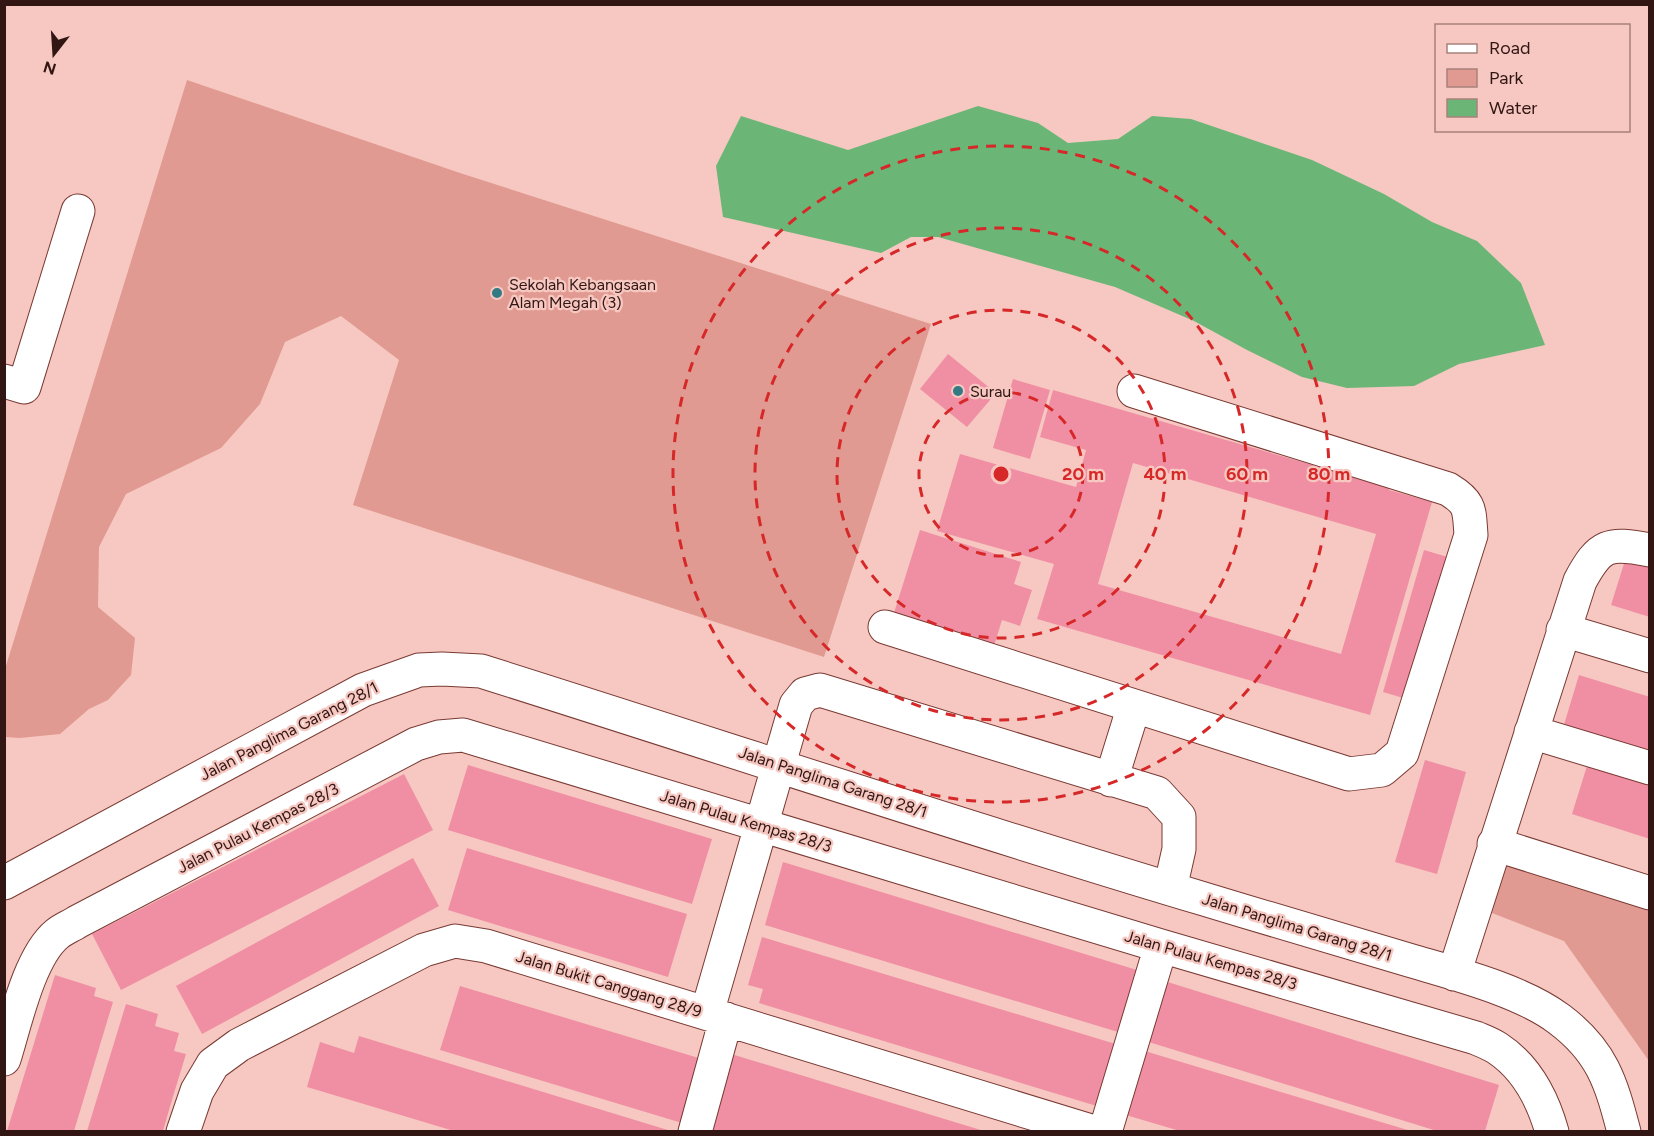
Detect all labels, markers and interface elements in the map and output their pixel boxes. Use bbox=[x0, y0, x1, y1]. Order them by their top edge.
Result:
north arrow bbox=[24, 24, 84, 84]
legend bbox=[1435, 24, 1630, 132]
text: Road bbox=[1489, 37, 1530, 59]
text: N bbox=[41, 57, 58, 79]
text: Park bbox=[1489, 67, 1524, 89]
text: Water bbox=[1489, 97, 1537, 119]
place label: Sekolah Kebangsaan Alam Megah (3) bbox=[509, 275, 656, 312]
marker: Sekolah Kebangsaan Alam Megah (3) bbox=[490, 286, 504, 300]
place label: Surau bbox=[970, 382, 1011, 401]
marker: Surau bbox=[951, 384, 965, 398]
text: 20 m bbox=[1062, 463, 1104, 485]
text: 40 m bbox=[1143, 463, 1187, 485]
text: 60 m bbox=[1226, 463, 1268, 485]
text: 80 m bbox=[1308, 463, 1350, 485]
centre of rings bbox=[991, 464, 1011, 484]
street label: Jalan Panglima Garang 28/1 bbox=[197, 678, 381, 784]
street label: Jalan Panglima Garang 28/1 bbox=[736, 742, 930, 822]
street label: Jalan Pulau Kempas 28/3 bbox=[174, 779, 342, 877]
street label: Jalan Pulau Kempas 28/3 bbox=[658, 786, 834, 856]
street label: Jalan Panglima Garang 28/1 bbox=[1200, 889, 1394, 965]
street label: Jalan Pulau Kempas 28/3 bbox=[1123, 926, 1299, 994]
street label: Jalan Bukit Canggang 28/9 bbox=[514, 947, 704, 1021]

